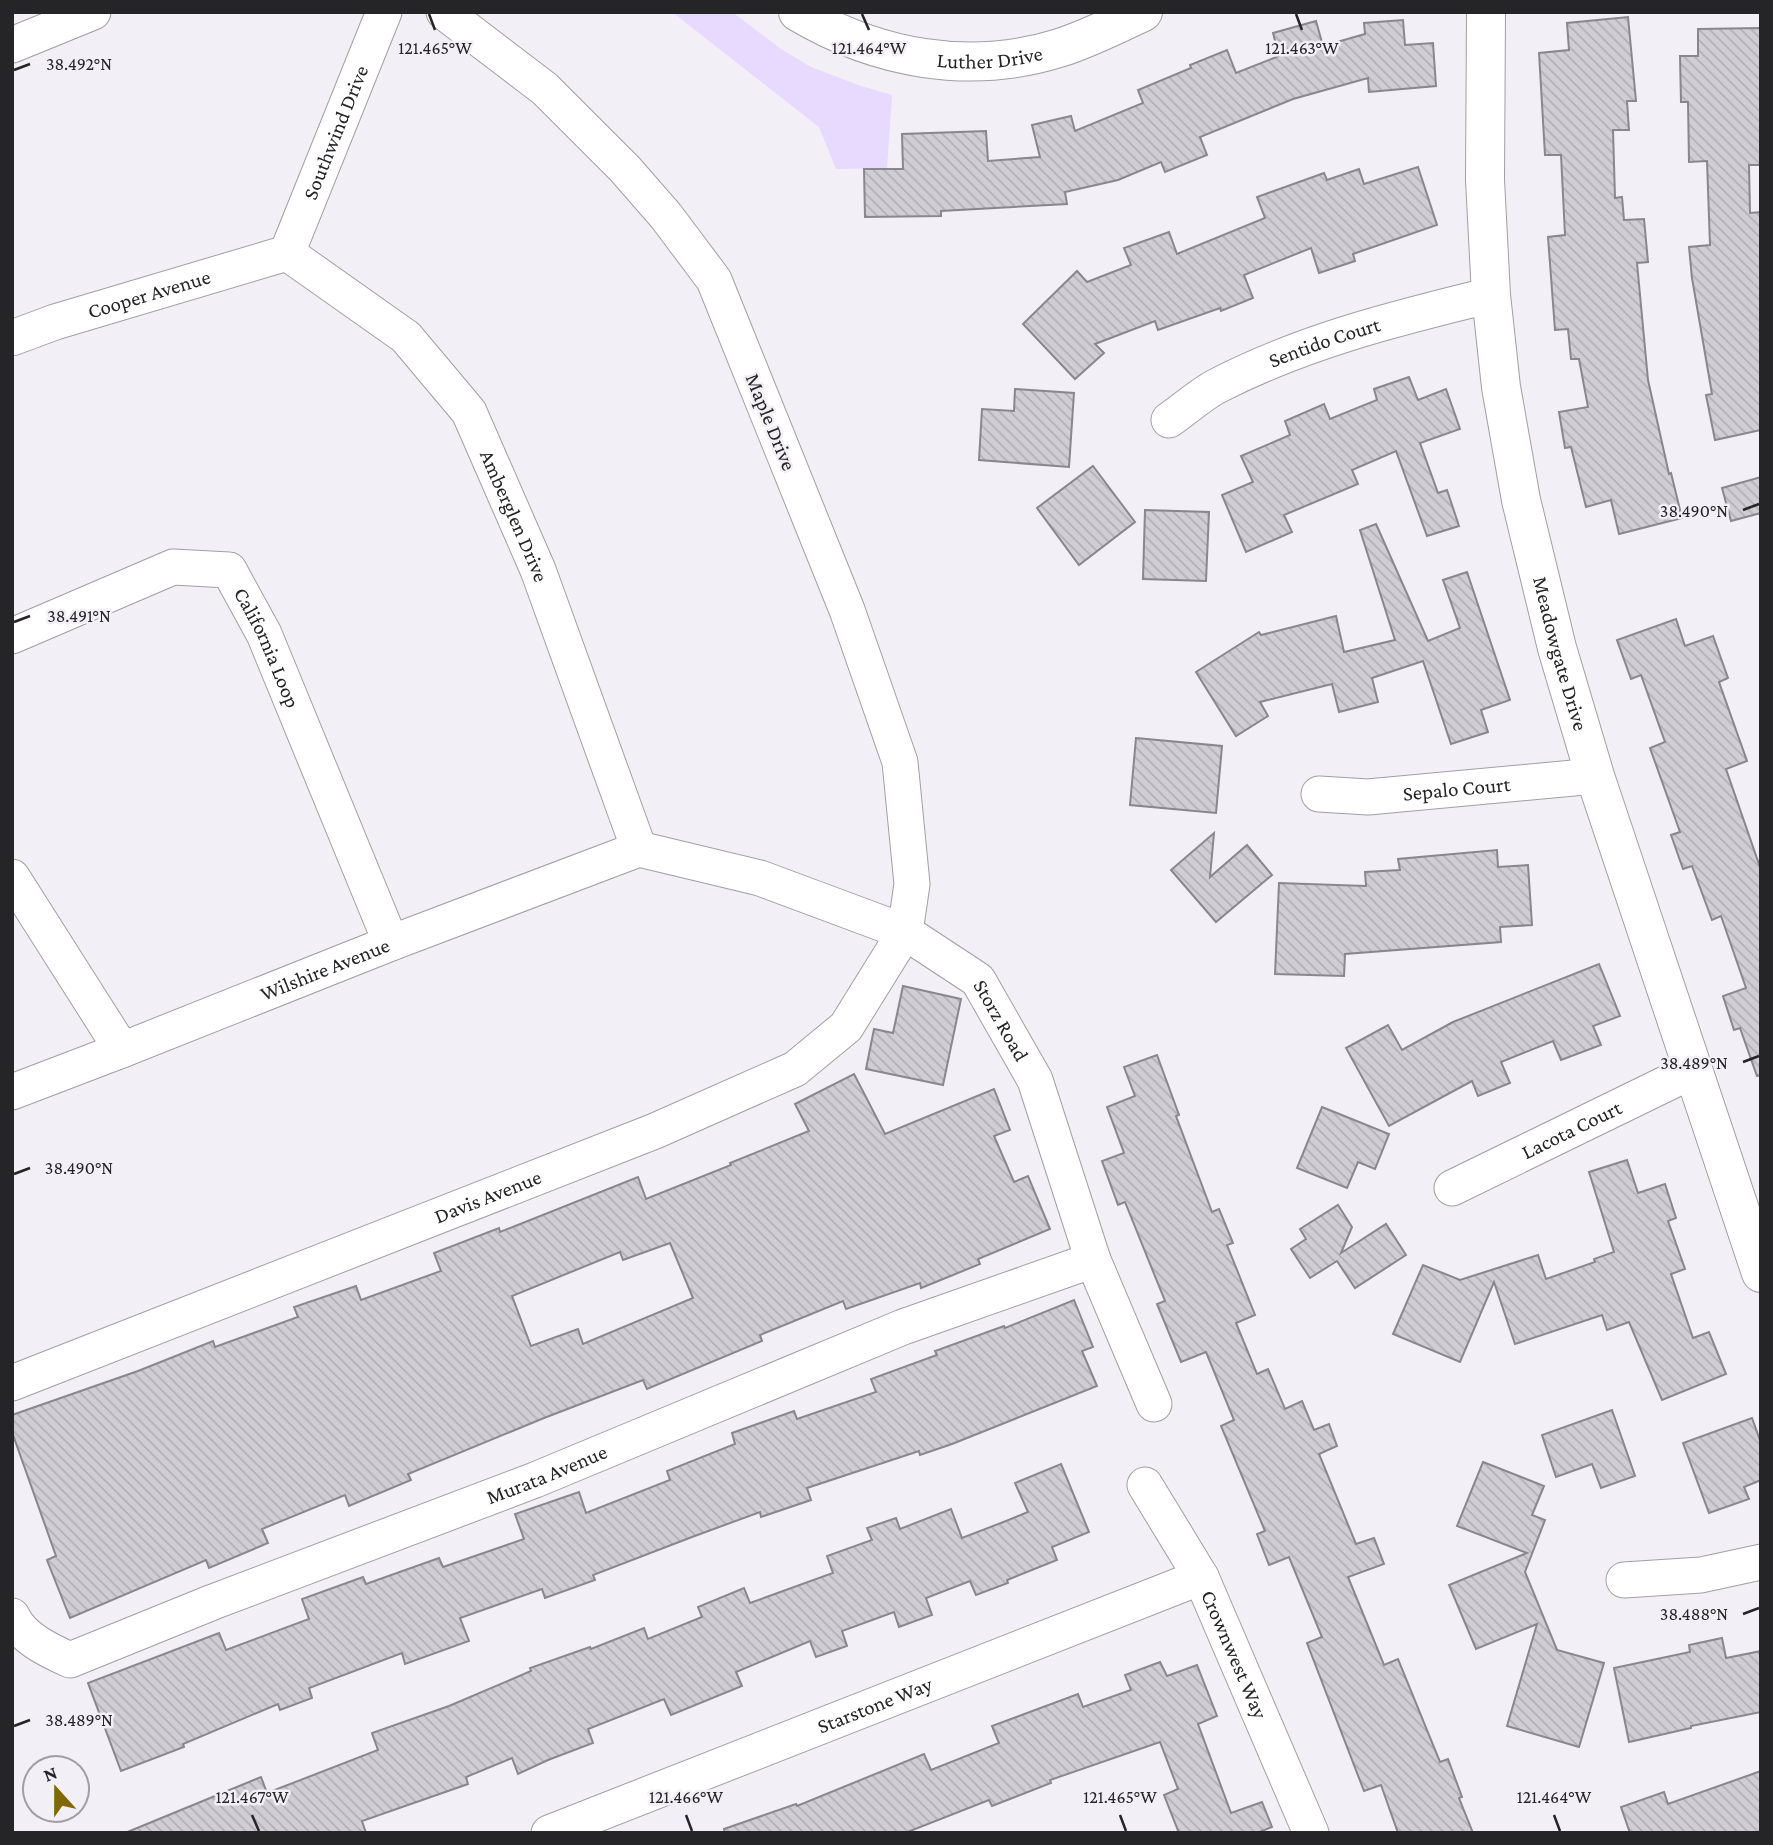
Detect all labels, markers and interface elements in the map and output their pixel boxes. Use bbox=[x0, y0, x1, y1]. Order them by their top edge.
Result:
text: 121.465°W bbox=[398, 38, 472, 58]
text: 121.464°W bbox=[832, 38, 907, 58]
text: 121.463°W bbox=[1265, 38, 1339, 58]
street label: Luther Drive bbox=[936, 41, 1045, 74]
text: 38.492°N bbox=[46, 54, 112, 74]
street label: Southwind Drive bbox=[298, 62, 373, 203]
street label: Cooper Avenue bbox=[85, 264, 213, 324]
street label: Sentido Court bbox=[1265, 312, 1384, 373]
street label: Maple Drive bbox=[741, 370, 801, 474]
street label: Amberglen Drive bbox=[475, 446, 553, 585]
text: 38.490°N bbox=[1660, 501, 1728, 521]
street label: Meadowgate Drive bbox=[1528, 574, 1593, 733]
street label: California Loop bbox=[229, 583, 305, 711]
text: 38.491°N bbox=[47, 606, 111, 626]
street label: Sepalo Court bbox=[1402, 772, 1512, 806]
street label: Wilshire Avenue bbox=[257, 933, 393, 1006]
street label: Storz Road bbox=[968, 975, 1034, 1065]
text: 38.489°N bbox=[1660, 1053, 1728, 1073]
street label: Lacota Court bbox=[1518, 1095, 1626, 1164]
text: 38.490°N bbox=[45, 1158, 113, 1178]
street label: Davis Avenue bbox=[431, 1165, 545, 1228]
street label: Murata Avenue bbox=[483, 1439, 611, 1509]
street label: Crownwest Way bbox=[1196, 1586, 1273, 1723]
text: 38.488°N bbox=[1660, 1604, 1728, 1624]
street label: Starstone Way bbox=[814, 1672, 936, 1738]
text: 38.489°N bbox=[45, 1710, 113, 1730]
north arrow bbox=[21, 1754, 91, 1824]
text: N bbox=[40, 1761, 60, 1786]
text: 121.467°W bbox=[215, 1787, 289, 1807]
text: 121.466°W bbox=[649, 1787, 723, 1807]
text: 121.465°W bbox=[1083, 1787, 1157, 1807]
text: 121.464°W bbox=[1517, 1787, 1592, 1807]

